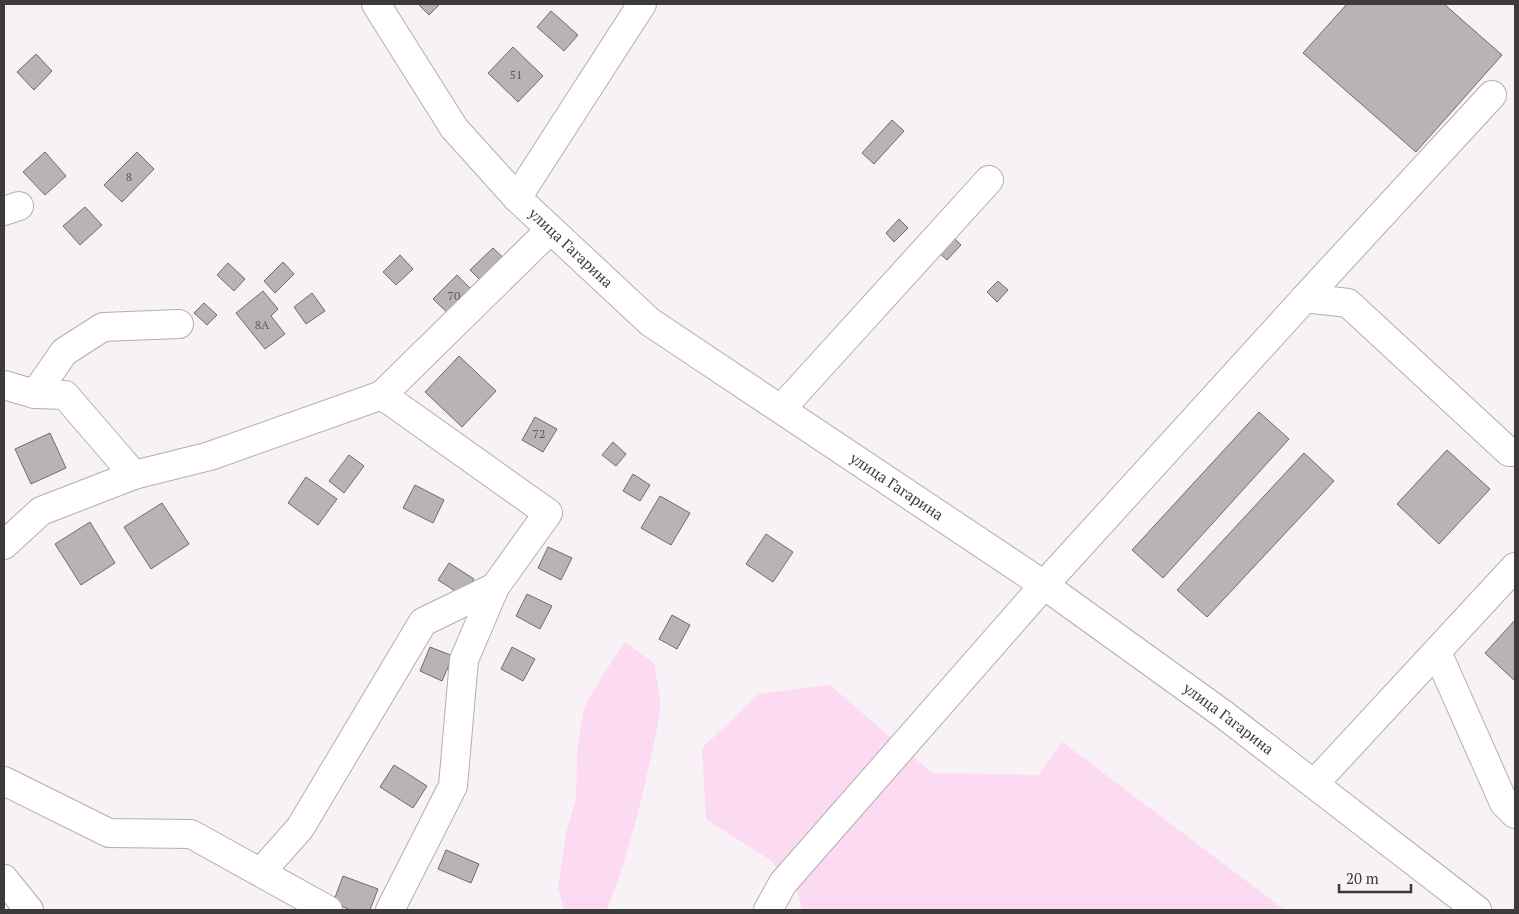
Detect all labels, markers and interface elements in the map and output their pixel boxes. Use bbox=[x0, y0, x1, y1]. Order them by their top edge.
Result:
house number: 51 bbox=[510, 67, 522, 82]
house number: 8 bbox=[126, 169, 132, 184]
street label: улица Гагарина bbox=[524, 202, 618, 292]
house number: 70 bbox=[448, 288, 460, 303]
house number: 8А bbox=[255, 317, 270, 332]
house number: 72 bbox=[533, 426, 545, 441]
street label: улица Гагарина bbox=[846, 447, 948, 524]
street label: улица Гагарина bbox=[1179, 677, 1279, 759]
scale bar bbox=[1339, 862, 1412, 894]
text: 20 m bbox=[1346, 868, 1379, 888]

